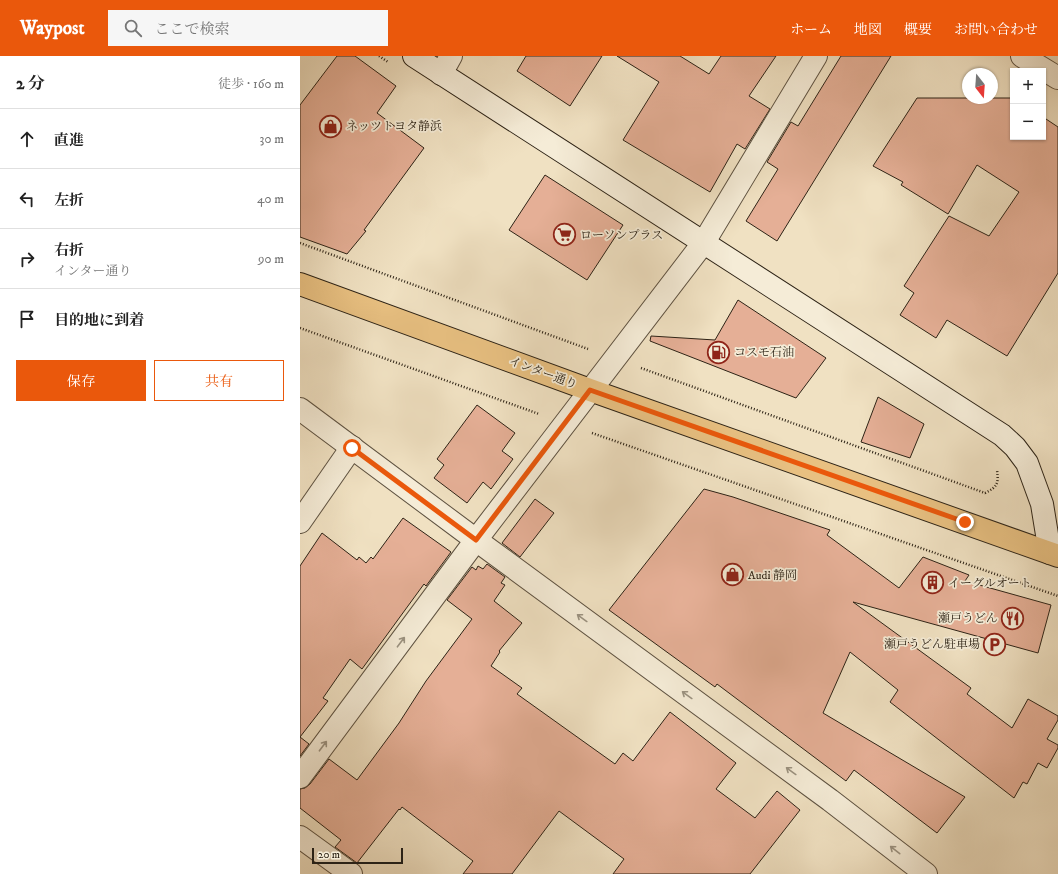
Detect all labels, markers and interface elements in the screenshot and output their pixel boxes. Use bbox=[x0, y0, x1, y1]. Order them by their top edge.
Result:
search box bbox=[108, 10, 388, 46]
text: Waypost bbox=[20, 17, 84, 40]
icon: search bbox=[122, 17, 144, 39]
text: ここで検索 bbox=[154, 20, 229, 39]
text: ホーム bbox=[790, 21, 832, 39]
text: 地図 bbox=[854, 21, 882, 39]
text: 概要 bbox=[904, 21, 932, 39]
text: お問い合わせ bbox=[954, 21, 1038, 39]
north arrow bbox=[962, 68, 998, 104]
map controls bbox=[1010, 68, 1046, 140]
button: + bbox=[1010, 68, 1046, 104]
text: 2 分 bbox=[16, 73, 45, 95]
text: 徒歩 · 160 m bbox=[218, 76, 284, 92]
button: − bbox=[1010, 104, 1046, 140]
shop icon: ネッツトヨタ静浜 bbox=[318, 113, 344, 139]
place label: ネッツトヨタ静浜 bbox=[346, 119, 442, 134]
icon: ahead bbox=[16, 128, 38, 150]
text: 直進 bbox=[54, 131, 84, 150]
text: 30 m bbox=[260, 131, 284, 147]
icon: left bbox=[16, 188, 38, 210]
text: 左折 bbox=[54, 191, 84, 210]
text: 40 m bbox=[257, 191, 284, 207]
supermarket icon: ローソンプラス bbox=[551, 222, 577, 248]
place label: ローソンプラス bbox=[580, 228, 663, 243]
text: 右折 bbox=[54, 241, 84, 260]
icon: right bbox=[16, 248, 38, 270]
text: 90 m bbox=[258, 251, 284, 267]
text: インター通り bbox=[54, 263, 131, 279]
icon: arrive bbox=[16, 308, 38, 330]
text: 目的地に到着 bbox=[54, 311, 144, 330]
fuel station icon: コスモ石油 bbox=[706, 339, 732, 365]
place label: コスモ石油 bbox=[734, 345, 794, 360]
street label: インター通り bbox=[507, 354, 579, 392]
button: 保存 bbox=[16, 360, 146, 401]
button: 共有 bbox=[154, 360, 284, 401]
route start bbox=[343, 439, 361, 457]
route end bbox=[956, 513, 974, 531]
shop icon: Audi 静岡 bbox=[720, 562, 746, 588]
place label: Audi 静岡 bbox=[748, 568, 797, 583]
building icon: イーグルオート bbox=[920, 570, 946, 596]
place label: イーグルオート bbox=[948, 576, 1032, 591]
restaurant icon: 瀬戸うどん bbox=[1000, 605, 1026, 631]
place label: 瀬戸うどん bbox=[938, 611, 998, 626]
one-way arrow bbox=[576, 614, 587, 622]
parking icon: 瀬戸うどん駐車場 bbox=[982, 631, 1008, 657]
one-way arrow bbox=[397, 636, 405, 647]
place label: 瀬戸うどん駐車場 bbox=[884, 637, 980, 652]
one-way arrow bbox=[681, 690, 692, 699]
one-way arrow bbox=[319, 741, 327, 752]
one-way arrow bbox=[786, 767, 797, 776]
scale bar bbox=[312, 846, 403, 865]
one-way arrow bbox=[889, 846, 900, 854]
text: 20 m bbox=[318, 848, 340, 862]

